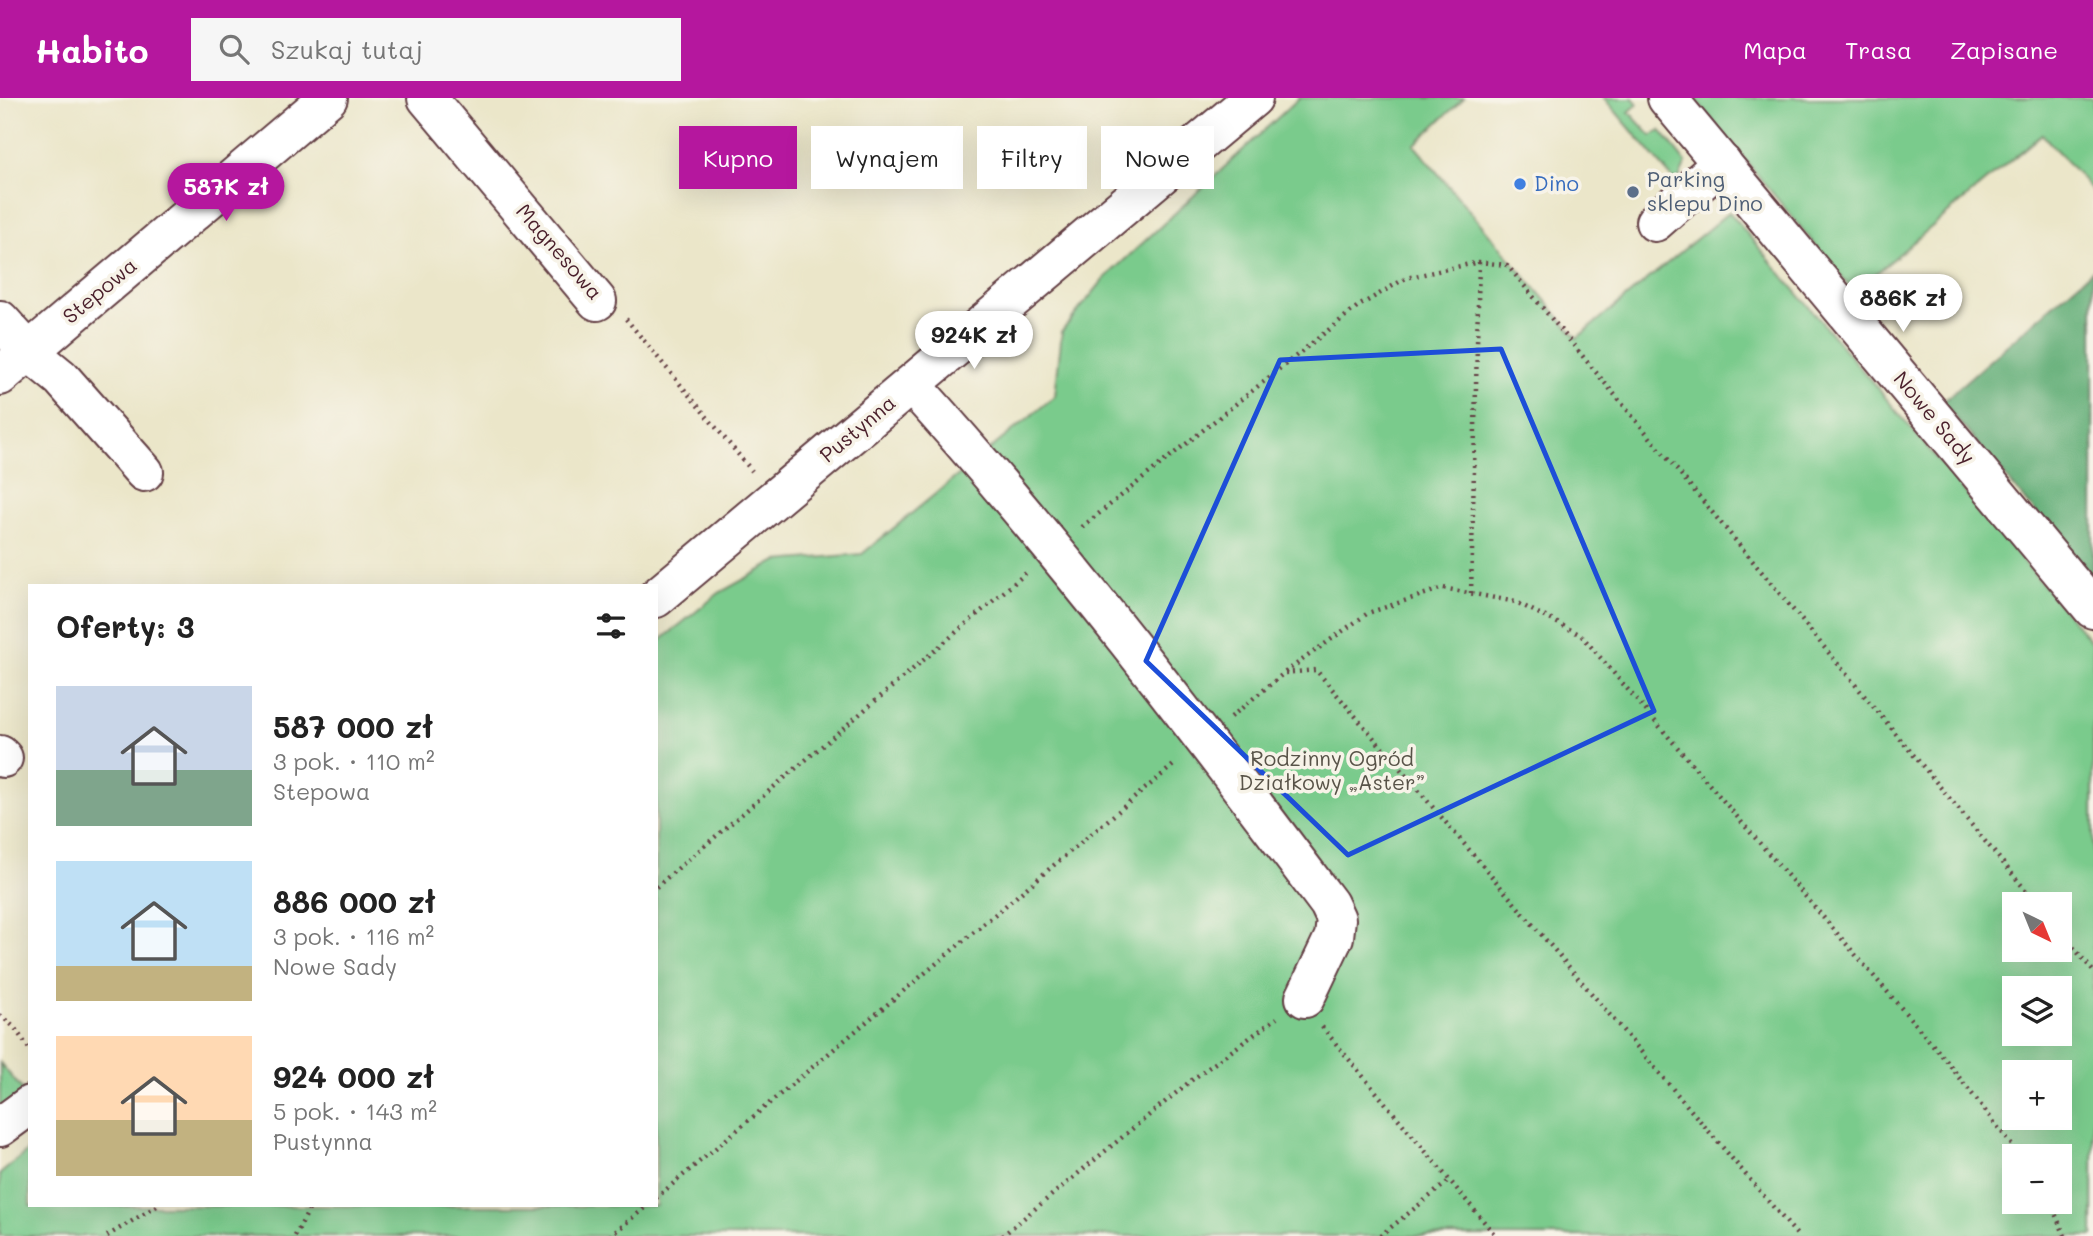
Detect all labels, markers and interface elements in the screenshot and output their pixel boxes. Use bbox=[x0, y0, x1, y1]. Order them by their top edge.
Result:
search box bbox=[191, 18, 681, 81]
text: Habito bbox=[35, 28, 149, 71]
icon: search bbox=[215, 30, 253, 68]
text: Szukaj tutaj bbox=[271, 32, 423, 66]
text: Mapa bbox=[1743, 34, 1807, 65]
text: Trasa bbox=[1845, 34, 1912, 65]
text: Zapisane bbox=[1950, 34, 2058, 65]
chip: Kupno bbox=[679, 126, 797, 189]
chip: Wynajem bbox=[811, 126, 963, 189]
chip: Filtry bbox=[977, 126, 1087, 189]
chip: Nowe bbox=[1101, 126, 1214, 189]
pin: 587K zł bbox=[161, 164, 291, 223]
place label: Parking sklepu Dino bbox=[1647, 165, 1763, 216]
place label: Dino bbox=[1534, 169, 1579, 196]
text: 587K zł bbox=[183, 171, 269, 201]
marker: Dino bbox=[1512, 176, 1528, 192]
marker: Parking sklepu Dino bbox=[1625, 184, 1641, 200]
street label: Magnesowa bbox=[511, 197, 609, 305]
street label: Stepowa bbox=[56, 251, 142, 329]
pin: 886K zł bbox=[1838, 274, 1968, 334]
text: 886K zł bbox=[1859, 282, 1947, 312]
pin: 924K zł bbox=[909, 312, 1039, 371]
text: 924K zł bbox=[931, 319, 1017, 349]
street label: Nowe Sady bbox=[1888, 365, 1982, 469]
street label: Pustynna bbox=[813, 388, 901, 467]
text: Oferty: 3 bbox=[56, 606, 195, 646]
icon: filters bbox=[592, 607, 630, 645]
text: 587 000 zł bbox=[273, 706, 433, 746]
icon: home bbox=[112, 714, 196, 798]
park label: Rodzinny Ogród Działkowy „Aster” bbox=[1239, 744, 1425, 795]
text: 3 pok. · 110 m² bbox=[273, 746, 435, 776]
text: Stepowa bbox=[273, 776, 370, 806]
text: 886 000 zł bbox=[273, 881, 436, 921]
icon: home bbox=[112, 889, 196, 973]
north arrow bbox=[2002, 892, 2072, 962]
map controls bbox=[2002, 892, 2072, 1214]
text: 3 pok. · 116 m² bbox=[273, 921, 434, 951]
text: Nowe Sady bbox=[273, 951, 397, 981]
button: layers bbox=[2002, 976, 2072, 1046]
text: 924 000 zł bbox=[273, 1056, 434, 1096]
button: + bbox=[2002, 1060, 2072, 1130]
icon: home bbox=[112, 1064, 196, 1148]
text: 5 pok. · 143 m² bbox=[273, 1096, 437, 1126]
text: Pustynna bbox=[273, 1126, 373, 1156]
button: − bbox=[2002, 1144, 2072, 1214]

